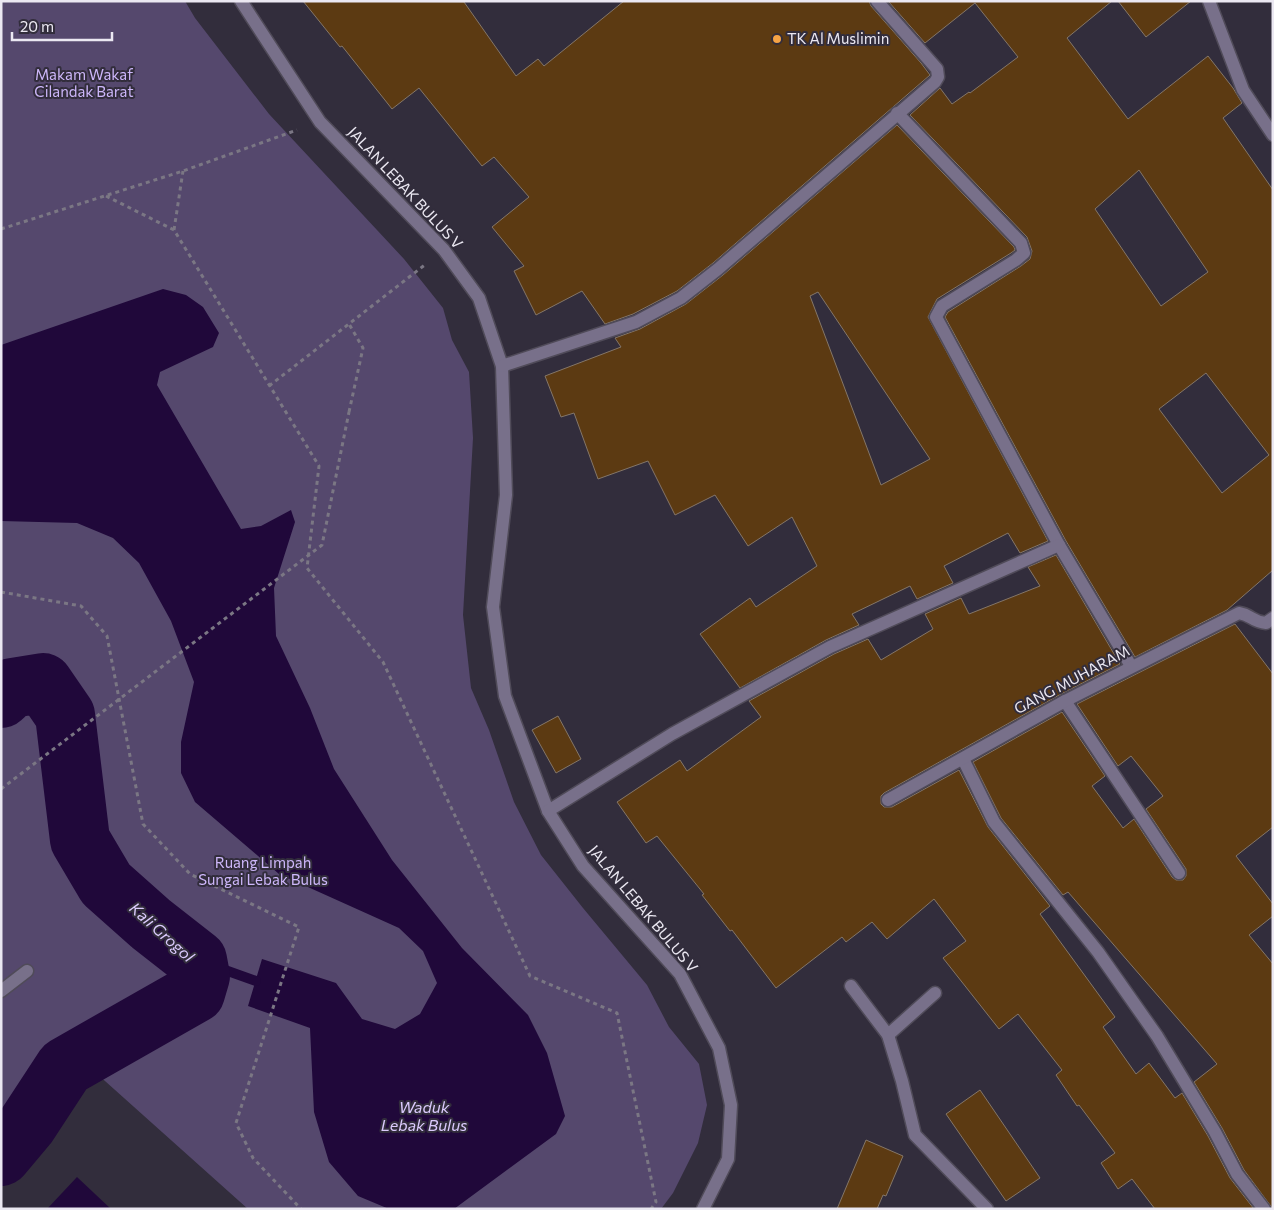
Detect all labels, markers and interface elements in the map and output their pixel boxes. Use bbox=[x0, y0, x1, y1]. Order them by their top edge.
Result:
scale bar bbox=[12, 10, 112, 42]
text: 20 m bbox=[20, 17, 54, 35]
place label: TK Al Muslimin bbox=[787, 29, 889, 47]
marker: TK Al Muslimin bbox=[771, 33, 783, 45]
park label: Makam Wakaf Cilandak Barat bbox=[34, 65, 134, 100]
street label: JALAN LEBAK BULUS V bbox=[344, 123, 467, 252]
street label: GANG MUHARAM bbox=[1011, 641, 1132, 717]
street label: JALAN LEBAK BULUS V bbox=[585, 841, 702, 976]
park label: Ruang Limpah Sungai Lebak Bulus bbox=[198, 853, 328, 888]
water label: Kali Grogol bbox=[126, 898, 199, 966]
water label: Waduk Lebak Bulus bbox=[381, 1097, 467, 1134]

